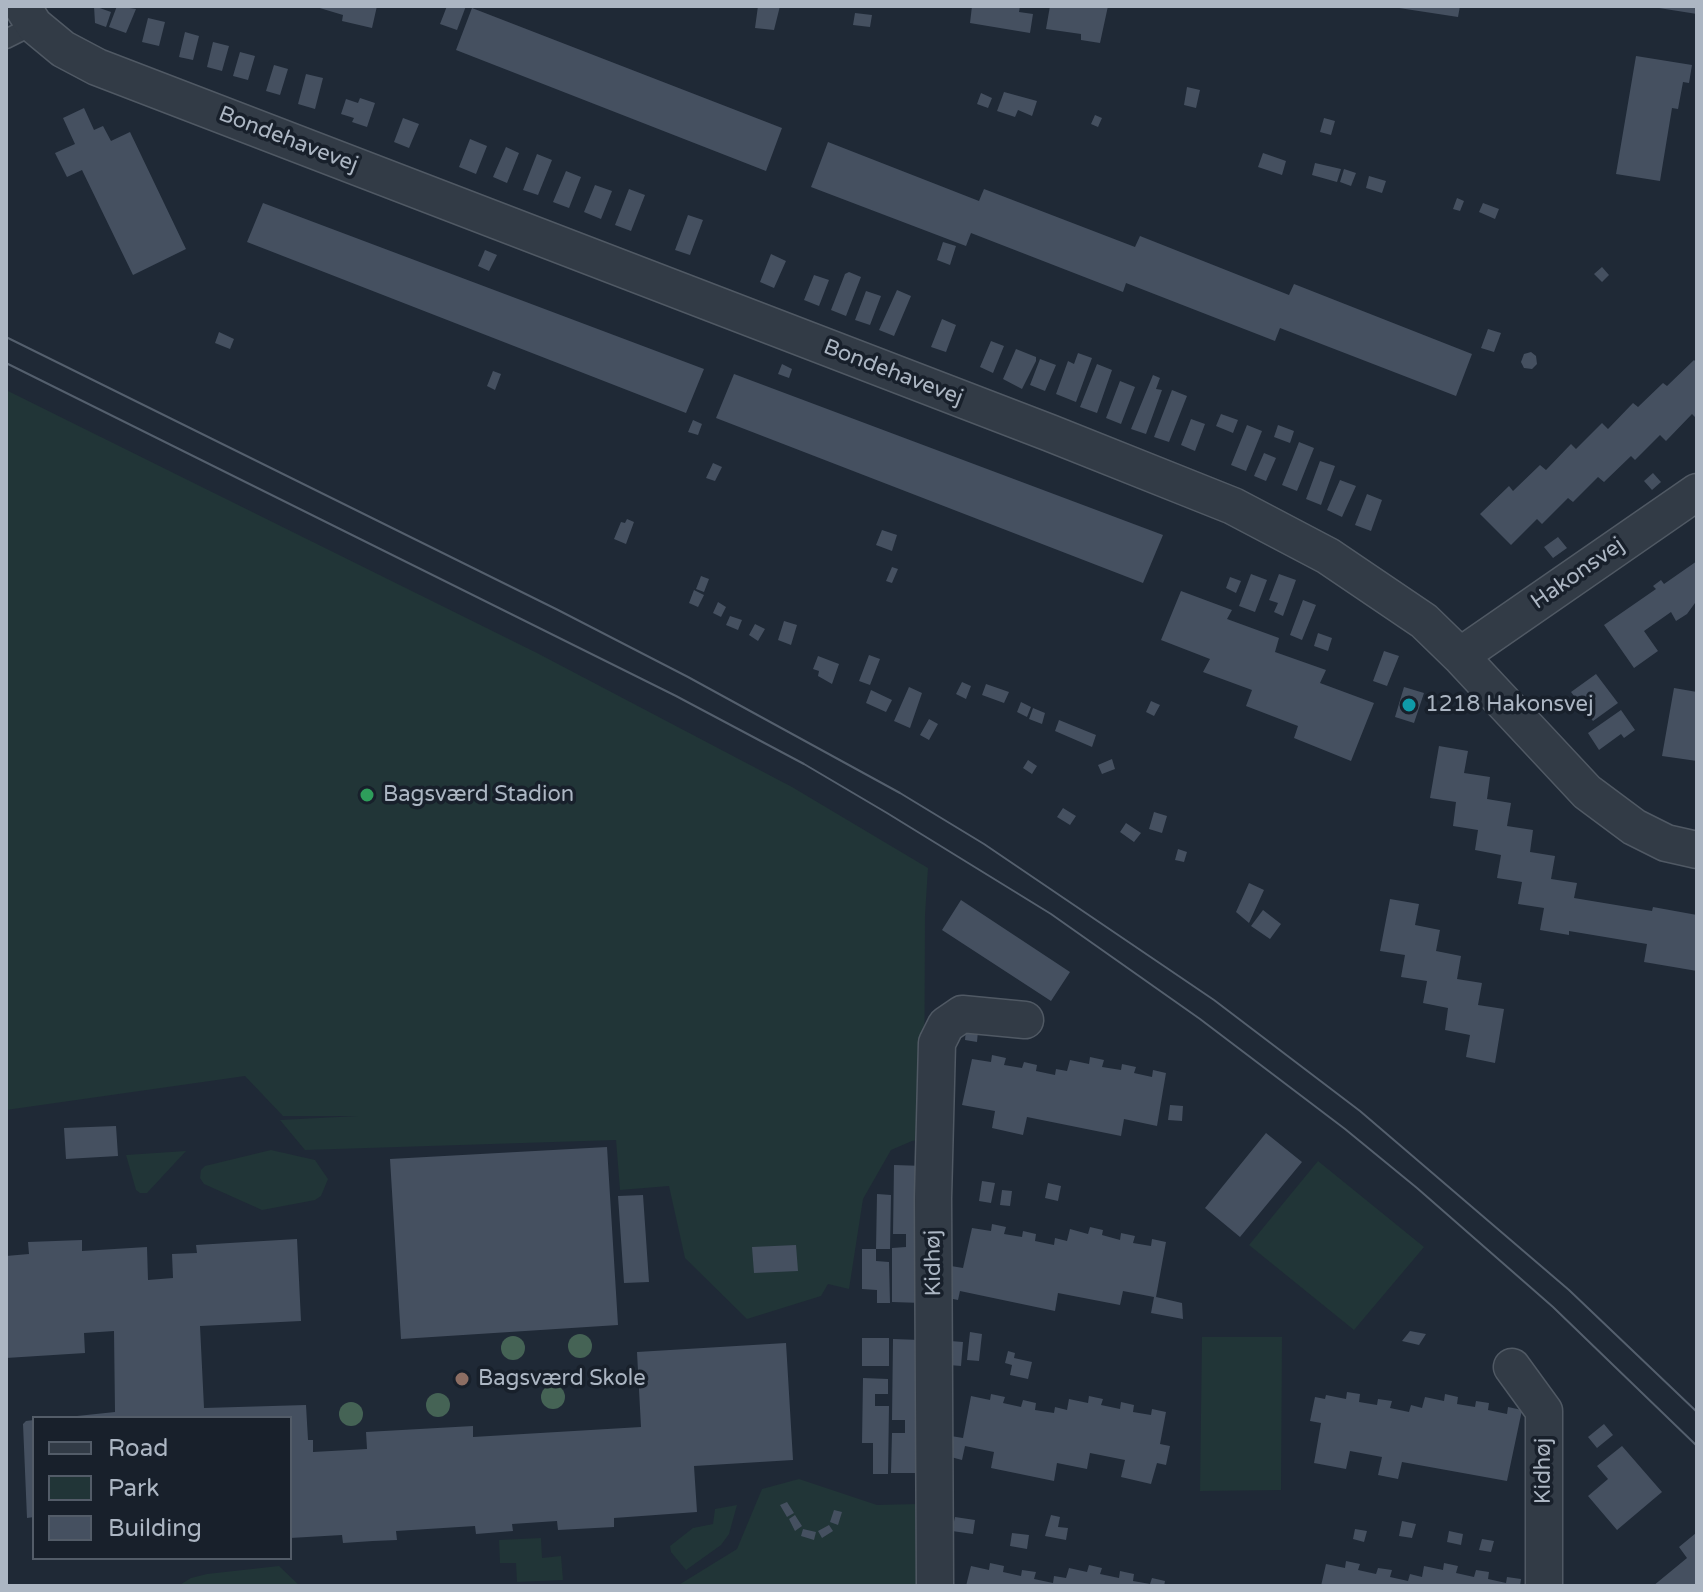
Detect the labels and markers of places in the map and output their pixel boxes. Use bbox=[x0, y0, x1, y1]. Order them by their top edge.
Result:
place label: 1218 Hakonsvej bbox=[1425, 692, 1594, 718]
marker: 1218 Hakonsvej bbox=[1400, 696, 1418, 714]
place label: Bagsværd Stadion bbox=[383, 782, 574, 808]
marker: Bagsværd Stadion bbox=[358, 786, 376, 804]
place label: Bagsværd Skole bbox=[478, 1366, 646, 1392]
marker: Bagsværd Skole bbox=[453, 1370, 471, 1388]

